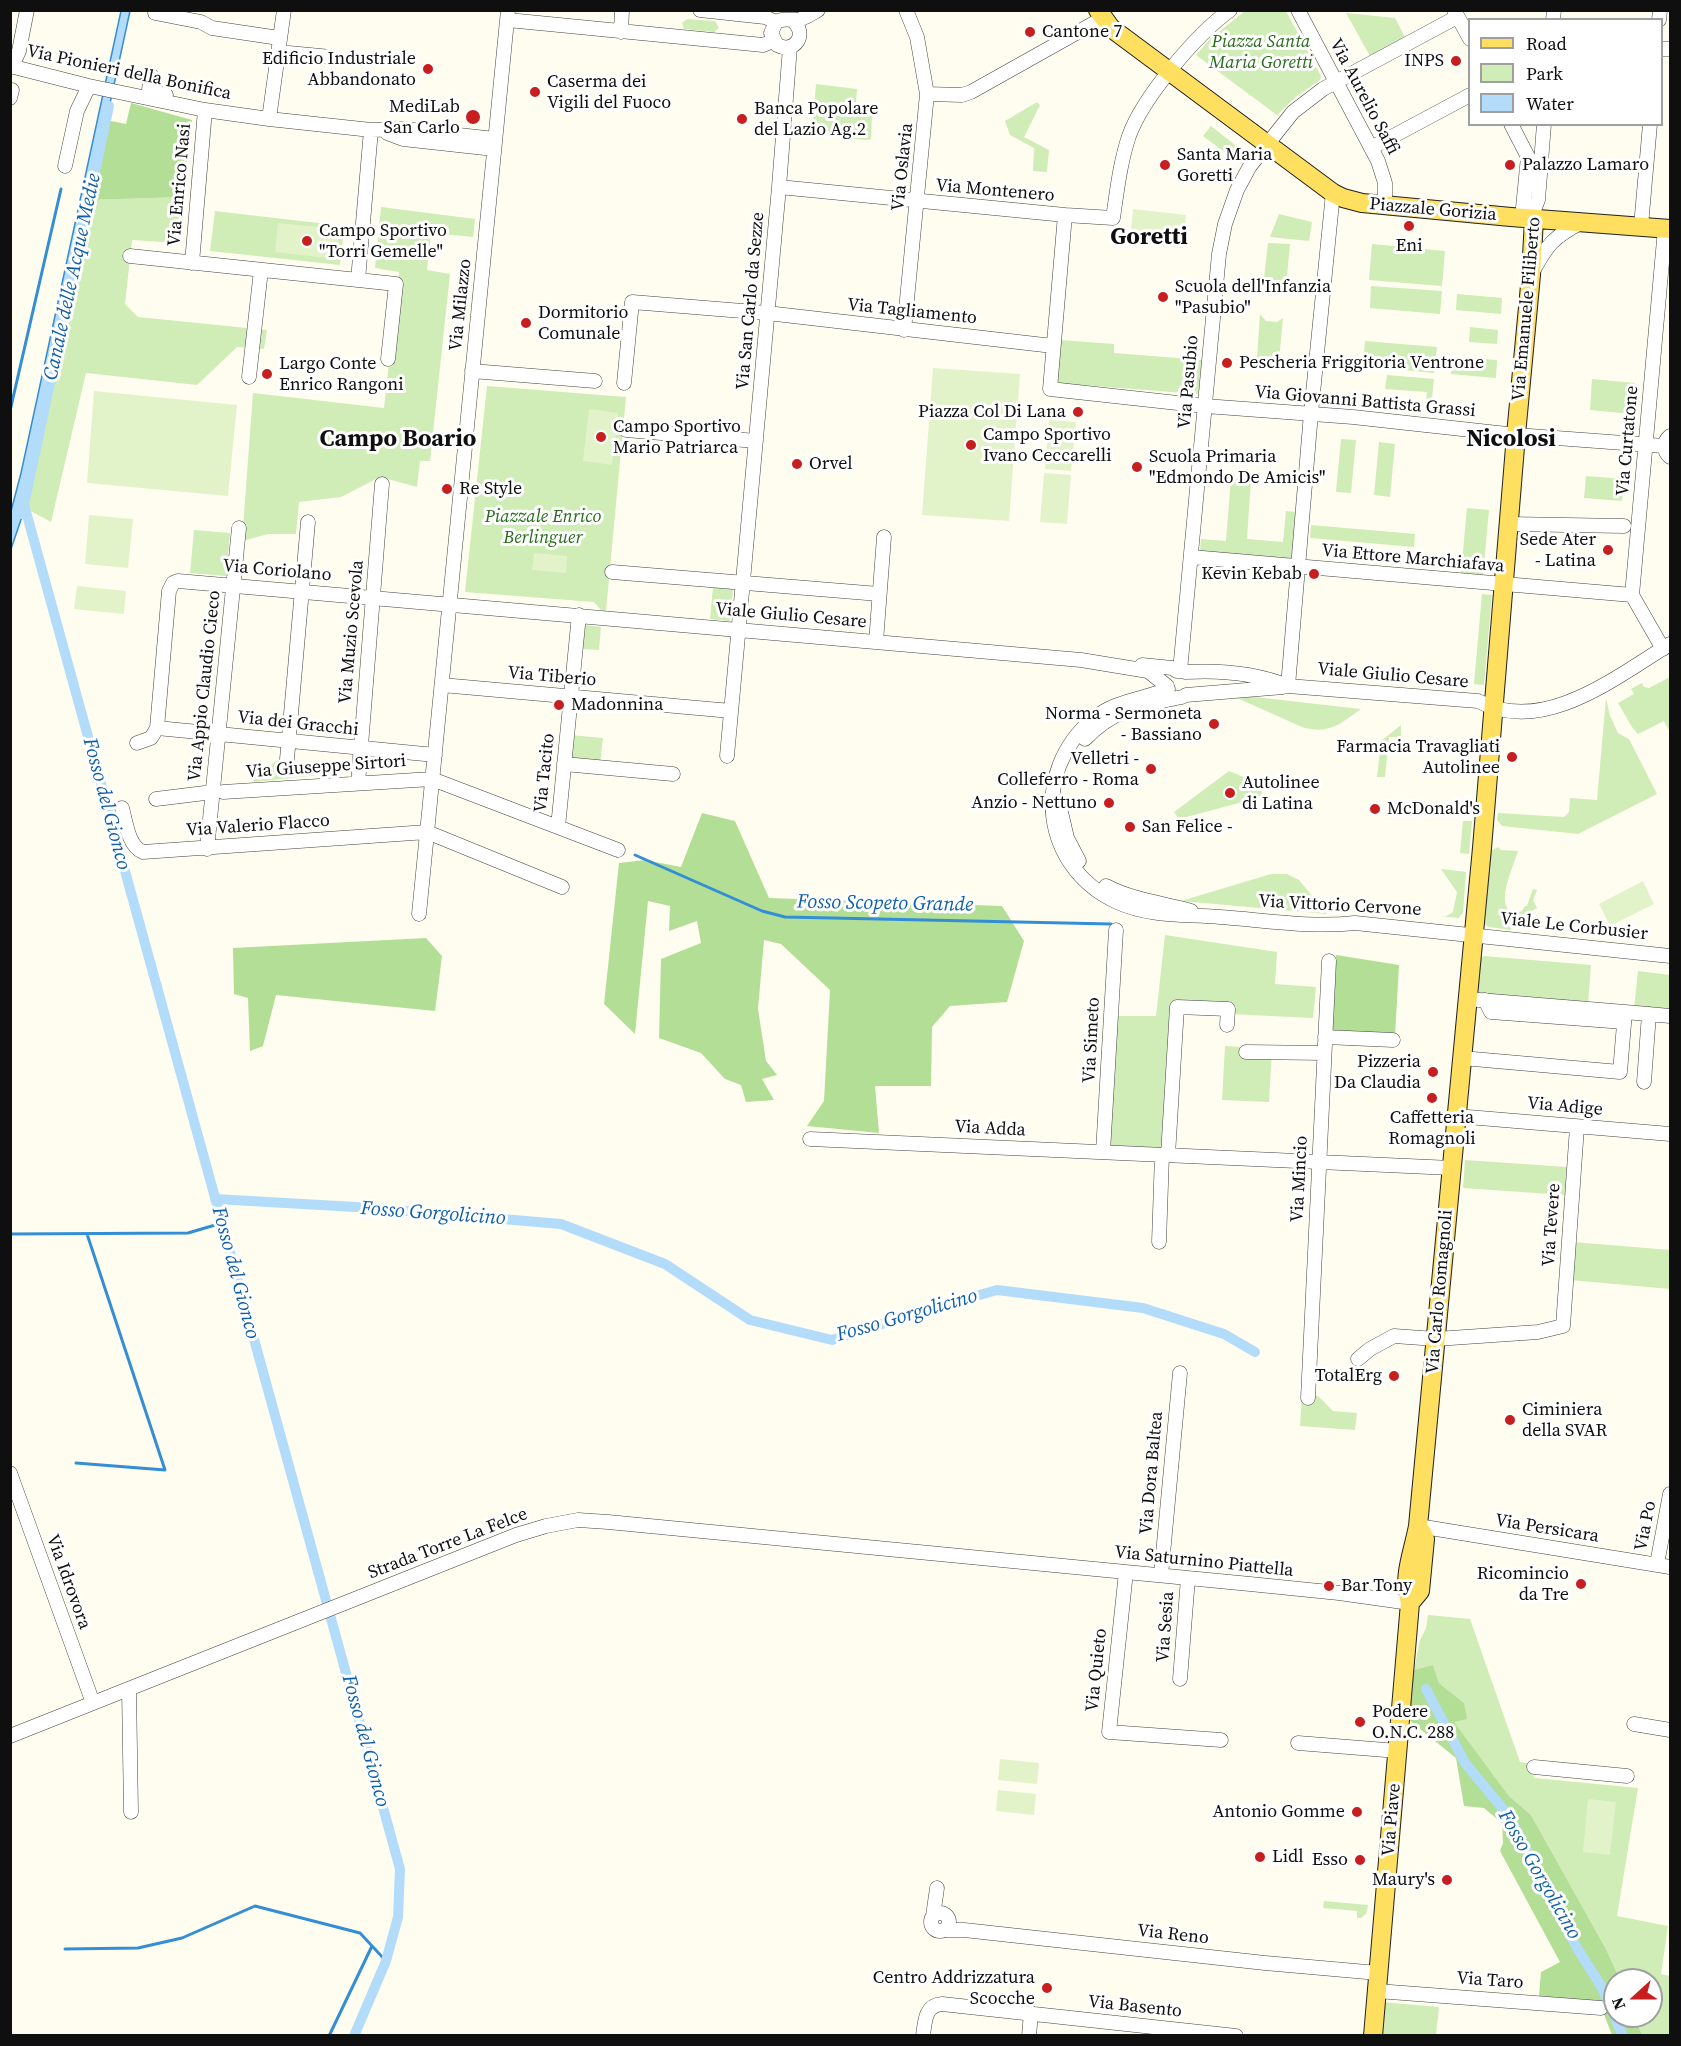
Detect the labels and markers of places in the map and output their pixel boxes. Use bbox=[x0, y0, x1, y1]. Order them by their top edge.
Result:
place label: Cantone 7 bbox=[1042, 21, 1122, 43]
marker: Cantone 7 bbox=[1023, 25, 1037, 39]
place label: Edificio Industriale Abbandonato bbox=[262, 48, 416, 90]
place label: INPS bbox=[1404, 50, 1444, 72]
marker: INPS bbox=[1449, 54, 1463, 68]
marker: Edificio Industriale Abbandonato bbox=[421, 62, 435, 76]
place label: Caserma dei Vigili del Fuoco bbox=[547, 71, 671, 113]
marker: Caserma dei Vigili del Fuoco bbox=[528, 85, 542, 99]
place label: MediLab San Carlo bbox=[384, 96, 460, 138]
place label: Banca Popolare del Lazio Ag.2 bbox=[754, 98, 878, 140]
marker: MediLab San Carlo bbox=[464, 108, 482, 126]
marker: Banca Popolare del Lazio Ag.2 bbox=[735, 112, 749, 126]
place label: Santa Maria Goretti bbox=[1177, 144, 1272, 186]
place label: Palazzo Lamaro bbox=[1522, 154, 1649, 176]
marker: Santa Maria Goretti bbox=[1158, 158, 1172, 172]
marker: Palazzo Lamaro bbox=[1503, 158, 1517, 172]
marker: Eni bbox=[1402, 219, 1416, 233]
place label: Campo Sportivo "Torri Gemelle" bbox=[319, 220, 447, 262]
marker: Campo Sportivo "Torri Gemelle" bbox=[300, 234, 314, 248]
place label: Eni bbox=[1395, 235, 1423, 257]
place label: Scuola dell'Infanzia "Pasubio" bbox=[1175, 276, 1331, 318]
marker: Scuola dell'Infanzia "Pasubio" bbox=[1156, 290, 1170, 304]
place label: Dormitorio Comunale bbox=[538, 302, 628, 344]
marker: Dormitorio Comunale bbox=[519, 316, 533, 330]
place label: Pescheria Friggitoria Ventrone bbox=[1239, 352, 1484, 374]
place label: Largo Conte Enrico Rangoni bbox=[279, 353, 404, 395]
marker: Pescheria Friggitoria Ventrone bbox=[1220, 356, 1234, 370]
marker: Largo Conte Enrico Rangoni bbox=[260, 367, 274, 381]
place label: Piazza Col Di Lana bbox=[918, 401, 1066, 423]
marker: Piazza Col Di Lana bbox=[1071, 405, 1085, 419]
place label: Campo Sportivo Mario Patriarca bbox=[613, 416, 741, 458]
place label: Campo Sportivo Ivano Ceccarelli bbox=[983, 424, 1112, 466]
marker: Campo Sportivo Mario Patriarca bbox=[594, 430, 608, 444]
marker: Campo Sportivo Ivano Ceccarelli bbox=[964, 438, 978, 452]
place label: Scuola Primaria "Edmondo De Amicis" bbox=[1149, 446, 1325, 488]
place label: Orvel bbox=[809, 453, 853, 475]
marker: Orvel bbox=[790, 457, 804, 471]
marker: Scuola Primaria "Edmondo De Amicis" bbox=[1130, 460, 1144, 474]
place label: Re Style bbox=[459, 478, 522, 500]
marker: Re Style bbox=[440, 482, 454, 496]
place label: Sede Ater - Latina bbox=[1520, 529, 1596, 572]
marker: Sede Ater - Latina bbox=[1601, 543, 1615, 557]
place label: Kevin Kebab bbox=[1201, 563, 1302, 585]
marker: Kevin Kebab bbox=[1307, 567, 1321, 581]
place label: Madonnina bbox=[571, 694, 663, 716]
marker: Madonnina bbox=[552, 698, 566, 712]
place label: Norma - Sermoneta - Bassiano bbox=[1045, 703, 1202, 746]
marker: Norma - Sermoneta - Bassiano bbox=[1207, 717, 1221, 731]
place label: Farmacia Travagliati Autolinee bbox=[1336, 736, 1500, 778]
place label: Velletri - Colleferro - Roma bbox=[997, 748, 1139, 790]
marker: Farmacia Travagliati Autolinee bbox=[1505, 750, 1519, 764]
marker: Velletri - Colleferro - Roma bbox=[1144, 762, 1158, 776]
place label: Autolinee di Latina bbox=[1242, 772, 1320, 814]
marker: Autolinee di Latina bbox=[1223, 786, 1237, 800]
place label: Anzio - Nettuno bbox=[971, 792, 1097, 814]
marker: Anzio - Nettuno bbox=[1102, 796, 1116, 810]
place label: McDonald's bbox=[1387, 798, 1480, 820]
marker: McDonald's bbox=[1368, 802, 1382, 816]
place label: San Felice - bbox=[1142, 816, 1233, 838]
marker: San Felice - bbox=[1123, 820, 1137, 834]
place label: Pizzeria Da Claudia bbox=[1334, 1051, 1421, 1094]
marker: Pizzeria Da Claudia bbox=[1426, 1065, 1440, 1079]
marker: Caffetteria Romagnoli bbox=[1425, 1091, 1439, 1105]
place label: Caffetteria Romagnoli bbox=[1388, 1107, 1476, 1150]
place label: TotalErg bbox=[1315, 1365, 1382, 1387]
marker: TotalErg bbox=[1387, 1369, 1401, 1383]
place label: Ciminiera della SVAR bbox=[1522, 1399, 1607, 1442]
marker: Ciminiera della SVAR bbox=[1503, 1413, 1517, 1427]
place label: Ricomincio da Tre bbox=[1477, 1563, 1569, 1606]
place label: Bar Tony bbox=[1341, 1575, 1412, 1597]
marker: Ricomincio da Tre bbox=[1574, 1577, 1588, 1591]
marker: Bar Tony bbox=[1322, 1579, 1336, 1593]
place label: Podere O.N.C. 288 bbox=[1372, 1701, 1454, 1744]
marker: Podere O.N.C. 288 bbox=[1353, 1715, 1367, 1729]
place label: Antonio Gomme bbox=[1212, 1801, 1345, 1823]
marker: Antonio Gomme bbox=[1350, 1805, 1364, 1819]
place label: Lidl bbox=[1272, 1846, 1304, 1868]
place label: Esso bbox=[1312, 1849, 1348, 1871]
marker: Lidl bbox=[1253, 1850, 1267, 1864]
marker: Esso bbox=[1353, 1853, 1367, 1867]
place label: Maury's bbox=[1372, 1869, 1435, 1891]
marker: Maury's bbox=[1440, 1873, 1454, 1887]
place label: Centro Addrizzatura Scocche bbox=[873, 1967, 1035, 2010]
marker: Centro Addrizzatura Scocche bbox=[1040, 1981, 1054, 1995]

